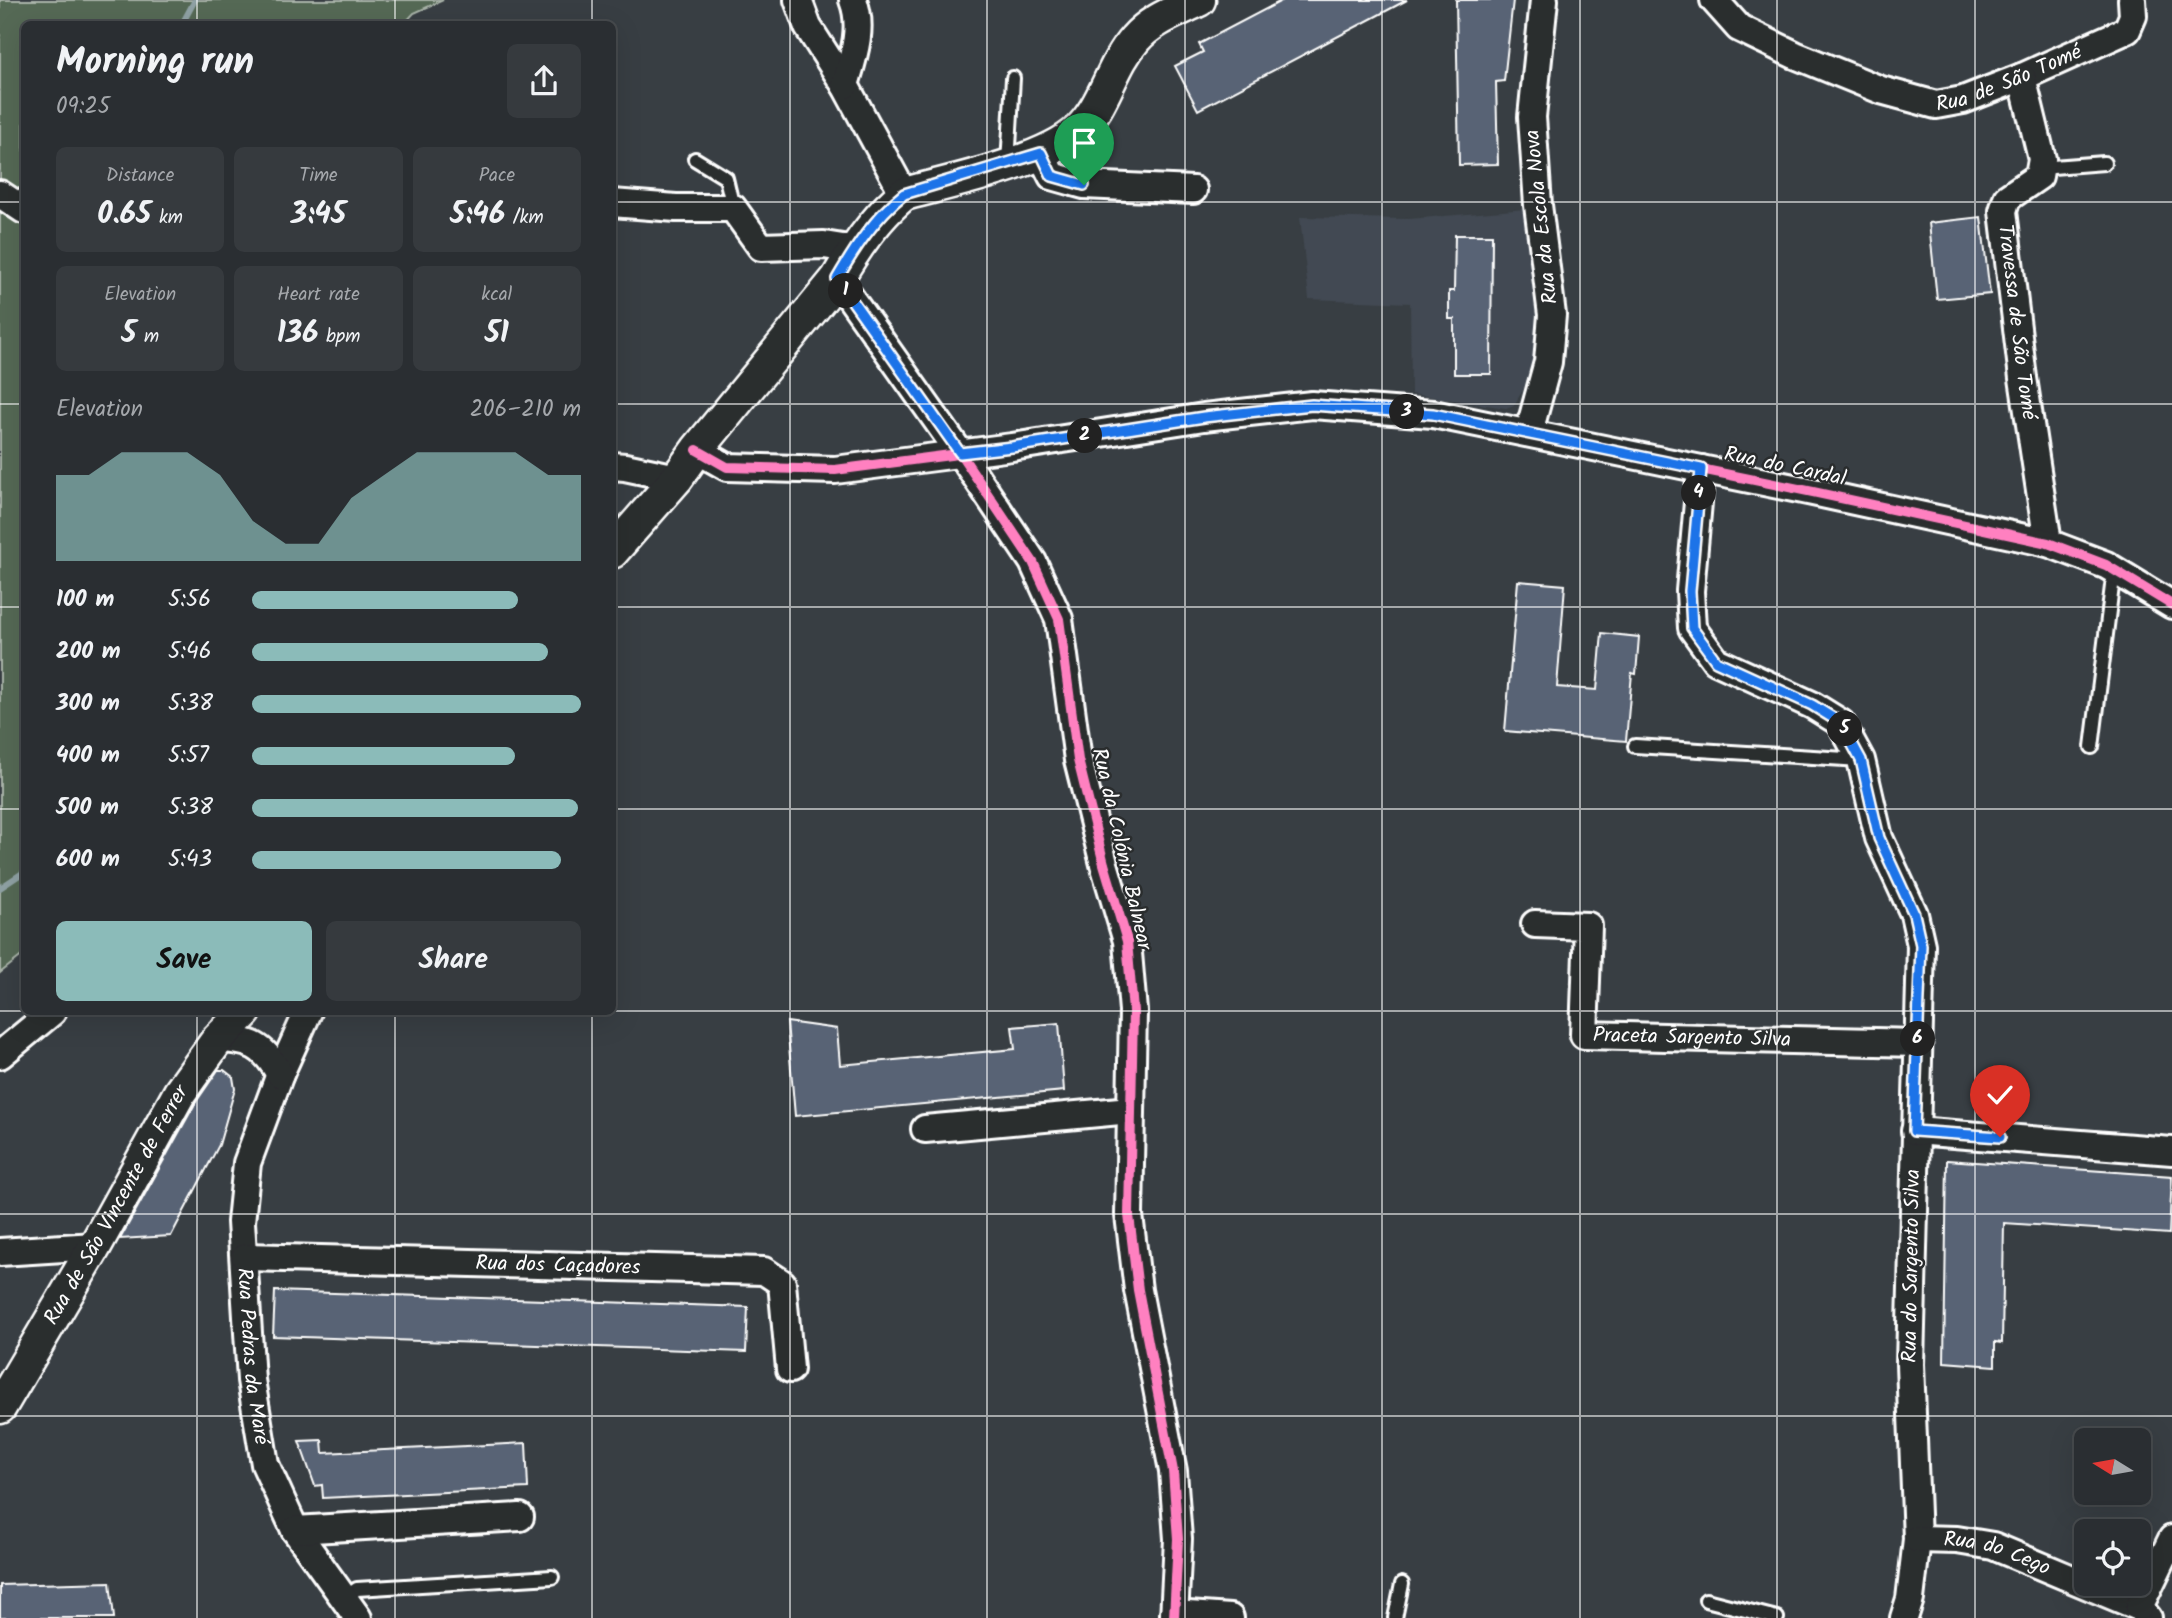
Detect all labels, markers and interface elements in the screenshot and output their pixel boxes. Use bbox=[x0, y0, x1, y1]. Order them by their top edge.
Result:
text: Morning run bbox=[56, 33, 254, 93]
street label: Rua de São Tomé bbox=[1933, 35, 2088, 121]
button: share bbox=[507, 44, 581, 118]
text: 09:25 bbox=[56, 89, 110, 125]
pin bbox=[1054, 113, 1114, 185]
icon: arrive bbox=[1065, 124, 1103, 162]
street label: Rua da Escola Nova bbox=[1516, 128, 1568, 306]
text: Distance bbox=[106, 161, 174, 191]
text: Time bbox=[299, 161, 338, 191]
text: Pace bbox=[479, 161, 515, 191]
text: 0.65 bbox=[97, 191, 151, 239]
text: 3:45 bbox=[291, 191, 346, 239]
text: 5:46 bbox=[450, 191, 505, 239]
text: km bbox=[151, 203, 183, 233]
text: /km bbox=[505, 203, 544, 233]
street label: Travessa de São Tomé bbox=[1988, 223, 2046, 423]
pin: 1 bbox=[828, 274, 864, 308]
text: 1 bbox=[843, 275, 848, 305]
text: Elevation bbox=[104, 280, 176, 310]
text: Heart rate bbox=[277, 280, 360, 310]
text: kcal bbox=[481, 280, 512, 310]
text: 5 bbox=[121, 310, 136, 358]
text: 136 bbox=[277, 310, 318, 358]
text: 51 bbox=[485, 310, 509, 358]
text: m bbox=[136, 322, 159, 352]
text: bpm bbox=[318, 322, 360, 352]
text: Elevation bbox=[56, 392, 143, 428]
text: 206–210 m bbox=[470, 392, 581, 428]
pin: 3 bbox=[1390, 394, 1424, 430]
text: 3 bbox=[1401, 396, 1412, 426]
pin: 2 bbox=[1068, 418, 1102, 453]
text: 2 bbox=[1079, 420, 1090, 450]
street label: Rua do Cardal bbox=[1721, 438, 1849, 496]
pin: 4 bbox=[1682, 476, 1716, 510]
text: 4 bbox=[1693, 477, 1704, 507]
text: 100 m bbox=[56, 582, 114, 618]
text: 5:56 bbox=[168, 582, 211, 618]
text: 200 m bbox=[56, 634, 121, 670]
text: 5:46 bbox=[168, 634, 211, 670]
text: 300 m bbox=[56, 686, 120, 722]
text: 5:38 bbox=[168, 686, 213, 722]
pin: 5 bbox=[1828, 712, 1862, 746]
text: 5 bbox=[1840, 713, 1849, 743]
text: 400 m bbox=[56, 738, 120, 774]
text: 5:57 bbox=[168, 738, 209, 774]
street label: Rua da Colónia Balnear bbox=[1082, 745, 1161, 954]
text: 500 m bbox=[56, 790, 119, 826]
text: 5:38 bbox=[168, 790, 213, 826]
text: 600 m bbox=[56, 842, 120, 878]
text: 5:43 bbox=[168, 842, 212, 878]
button: Save bbox=[56, 921, 312, 1001]
button: Share bbox=[326, 921, 581, 1001]
street label: Praceta Sargento Silva bbox=[1592, 1019, 1791, 1056]
pin: 6 bbox=[1900, 1021, 1936, 1056]
text: 6 bbox=[1912, 1023, 1923, 1053]
pin bbox=[1970, 1065, 2030, 1137]
icon: check bbox=[1981, 1076, 2019, 1114]
street label: Rua de São Vincente de Ferrer bbox=[35, 1077, 197, 1331]
street label: Rua do Sargento Silva bbox=[1894, 1169, 1930, 1363]
street label: Rua dos Caçadores bbox=[475, 1247, 641, 1284]
street label: Rua Pedras da Maré bbox=[227, 1267, 278, 1448]
north arrow bbox=[2074, 1428, 2151, 1505]
map controls bbox=[2074, 1428, 2151, 1596]
button: locate bbox=[2074, 1519, 2151, 1596]
street label: Rua do Cego bbox=[1943, 1523, 2055, 1585]

